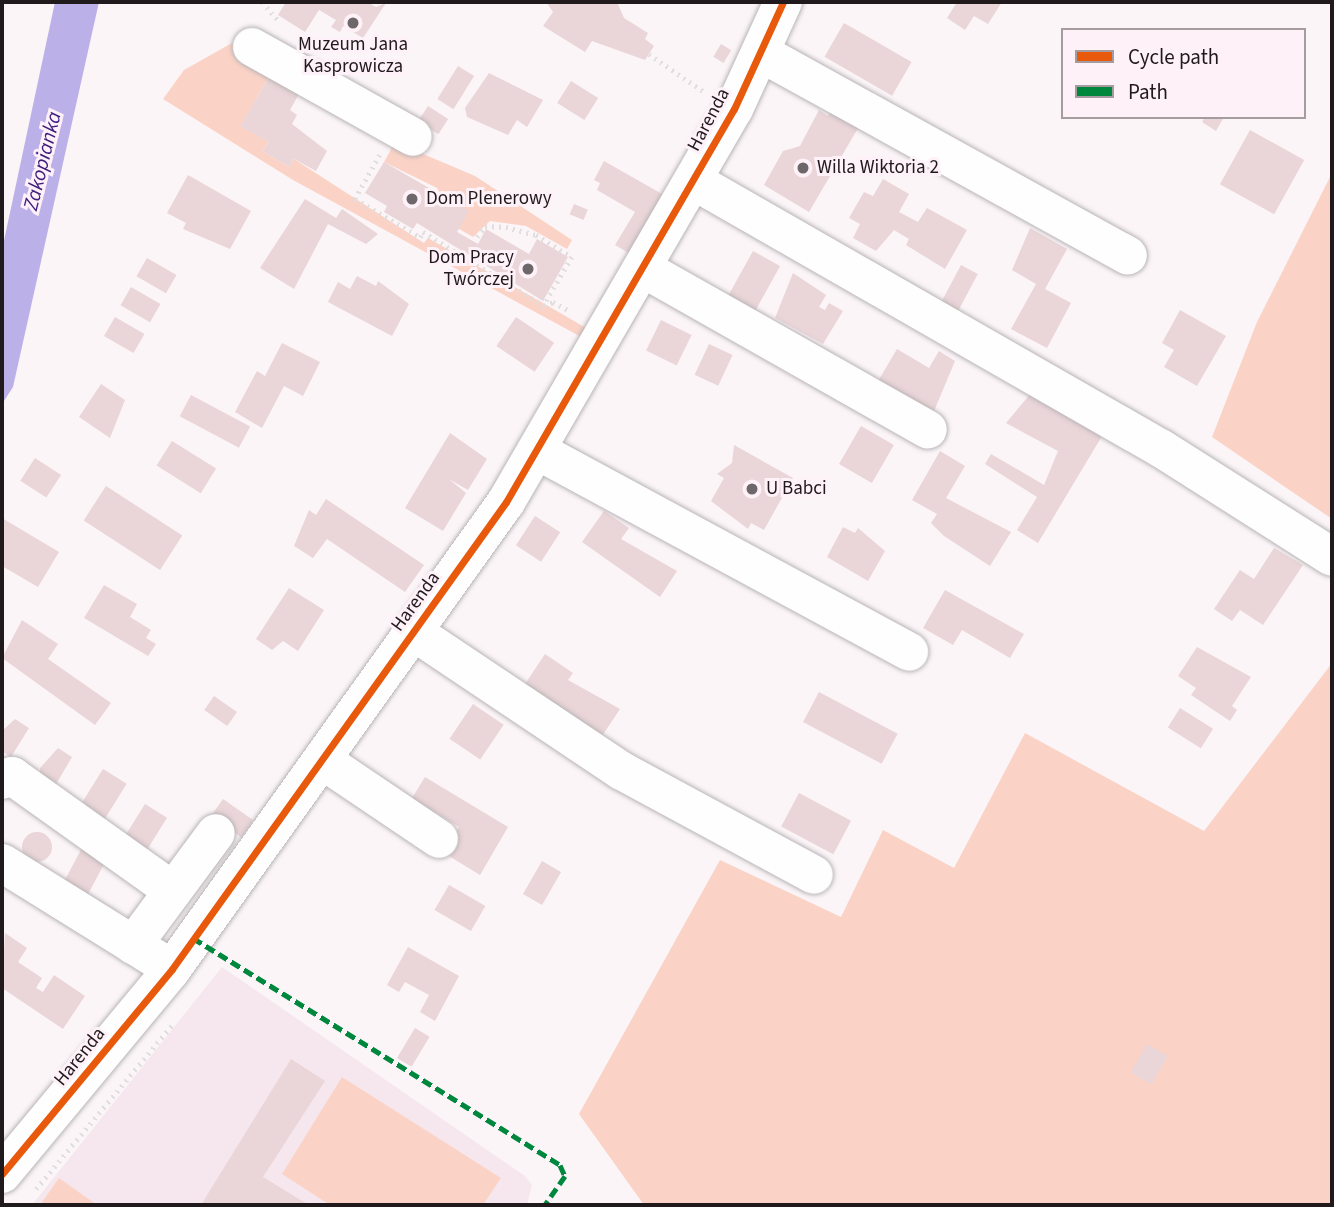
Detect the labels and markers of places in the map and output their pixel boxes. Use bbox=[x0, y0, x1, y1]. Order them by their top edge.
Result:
marker: Muzeum Jana Kasprowicza bbox=[345, 15, 361, 31]
place label: Muzeum Jana Kasprowicza bbox=[298, 34, 408, 78]
place label: Willa Wiktoria 2 bbox=[817, 157, 939, 179]
marker: Willa Wiktoria 2 bbox=[795, 160, 811, 176]
place label: Dom Plenerowy bbox=[426, 188, 552, 210]
marker: Dom Plenerowy bbox=[404, 191, 420, 207]
place label: Dom Pracy Twórczej bbox=[428, 247, 514, 291]
marker: Dom Pracy Twórczej bbox=[520, 261, 536, 277]
place label: U Babci bbox=[766, 478, 827, 500]
marker: U Babci bbox=[744, 481, 760, 497]

